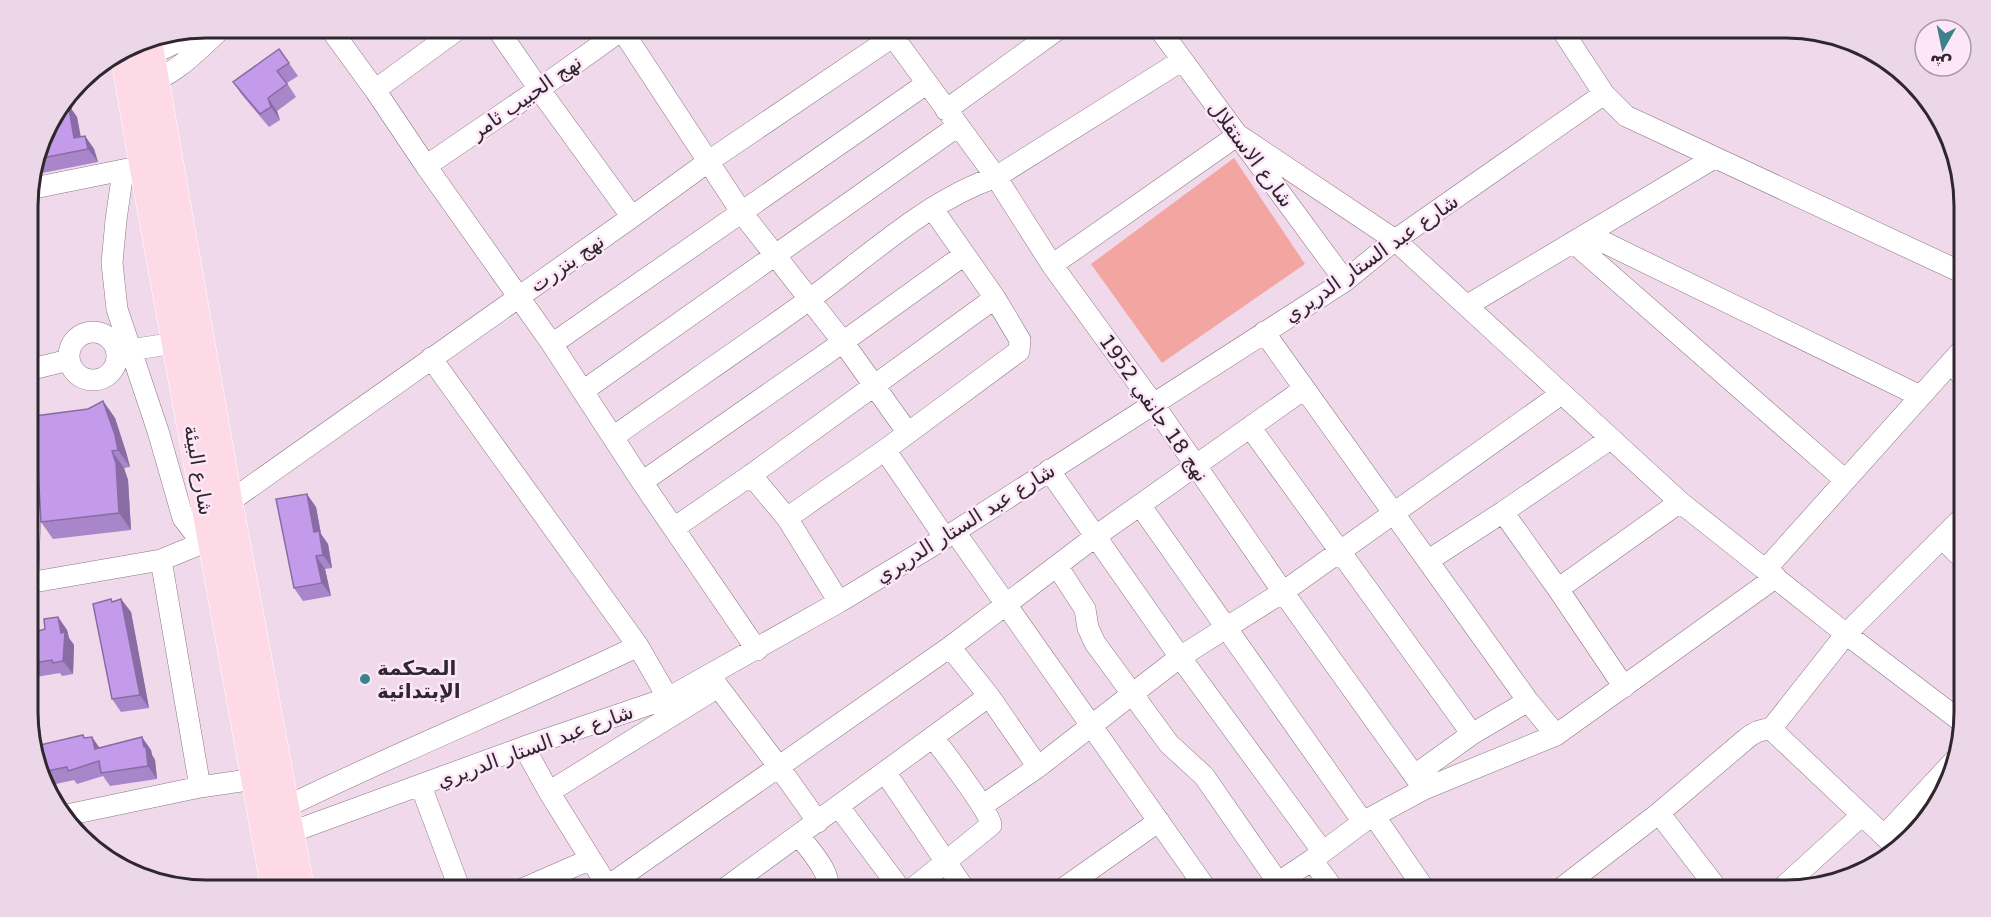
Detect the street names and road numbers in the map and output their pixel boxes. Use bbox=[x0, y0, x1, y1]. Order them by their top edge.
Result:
street label: نهج الحبيب ثامر bbox=[465, 50, 586, 145]
street label: شارع الاستقلال bbox=[1203, 96, 1299, 212]
street label: شارع عبد الستار الدريري bbox=[1279, 189, 1463, 328]
street label: نهج بنزرت bbox=[525, 229, 609, 297]
street label: نهج 18 جانفي 1952 bbox=[1093, 330, 1214, 487]
street label: شارع البيئة bbox=[179, 423, 219, 517]
street label: شارع عبد الستار الدريري bbox=[871, 458, 1060, 589]
street label: شارع عبد الستار الدريري bbox=[433, 699, 637, 794]

